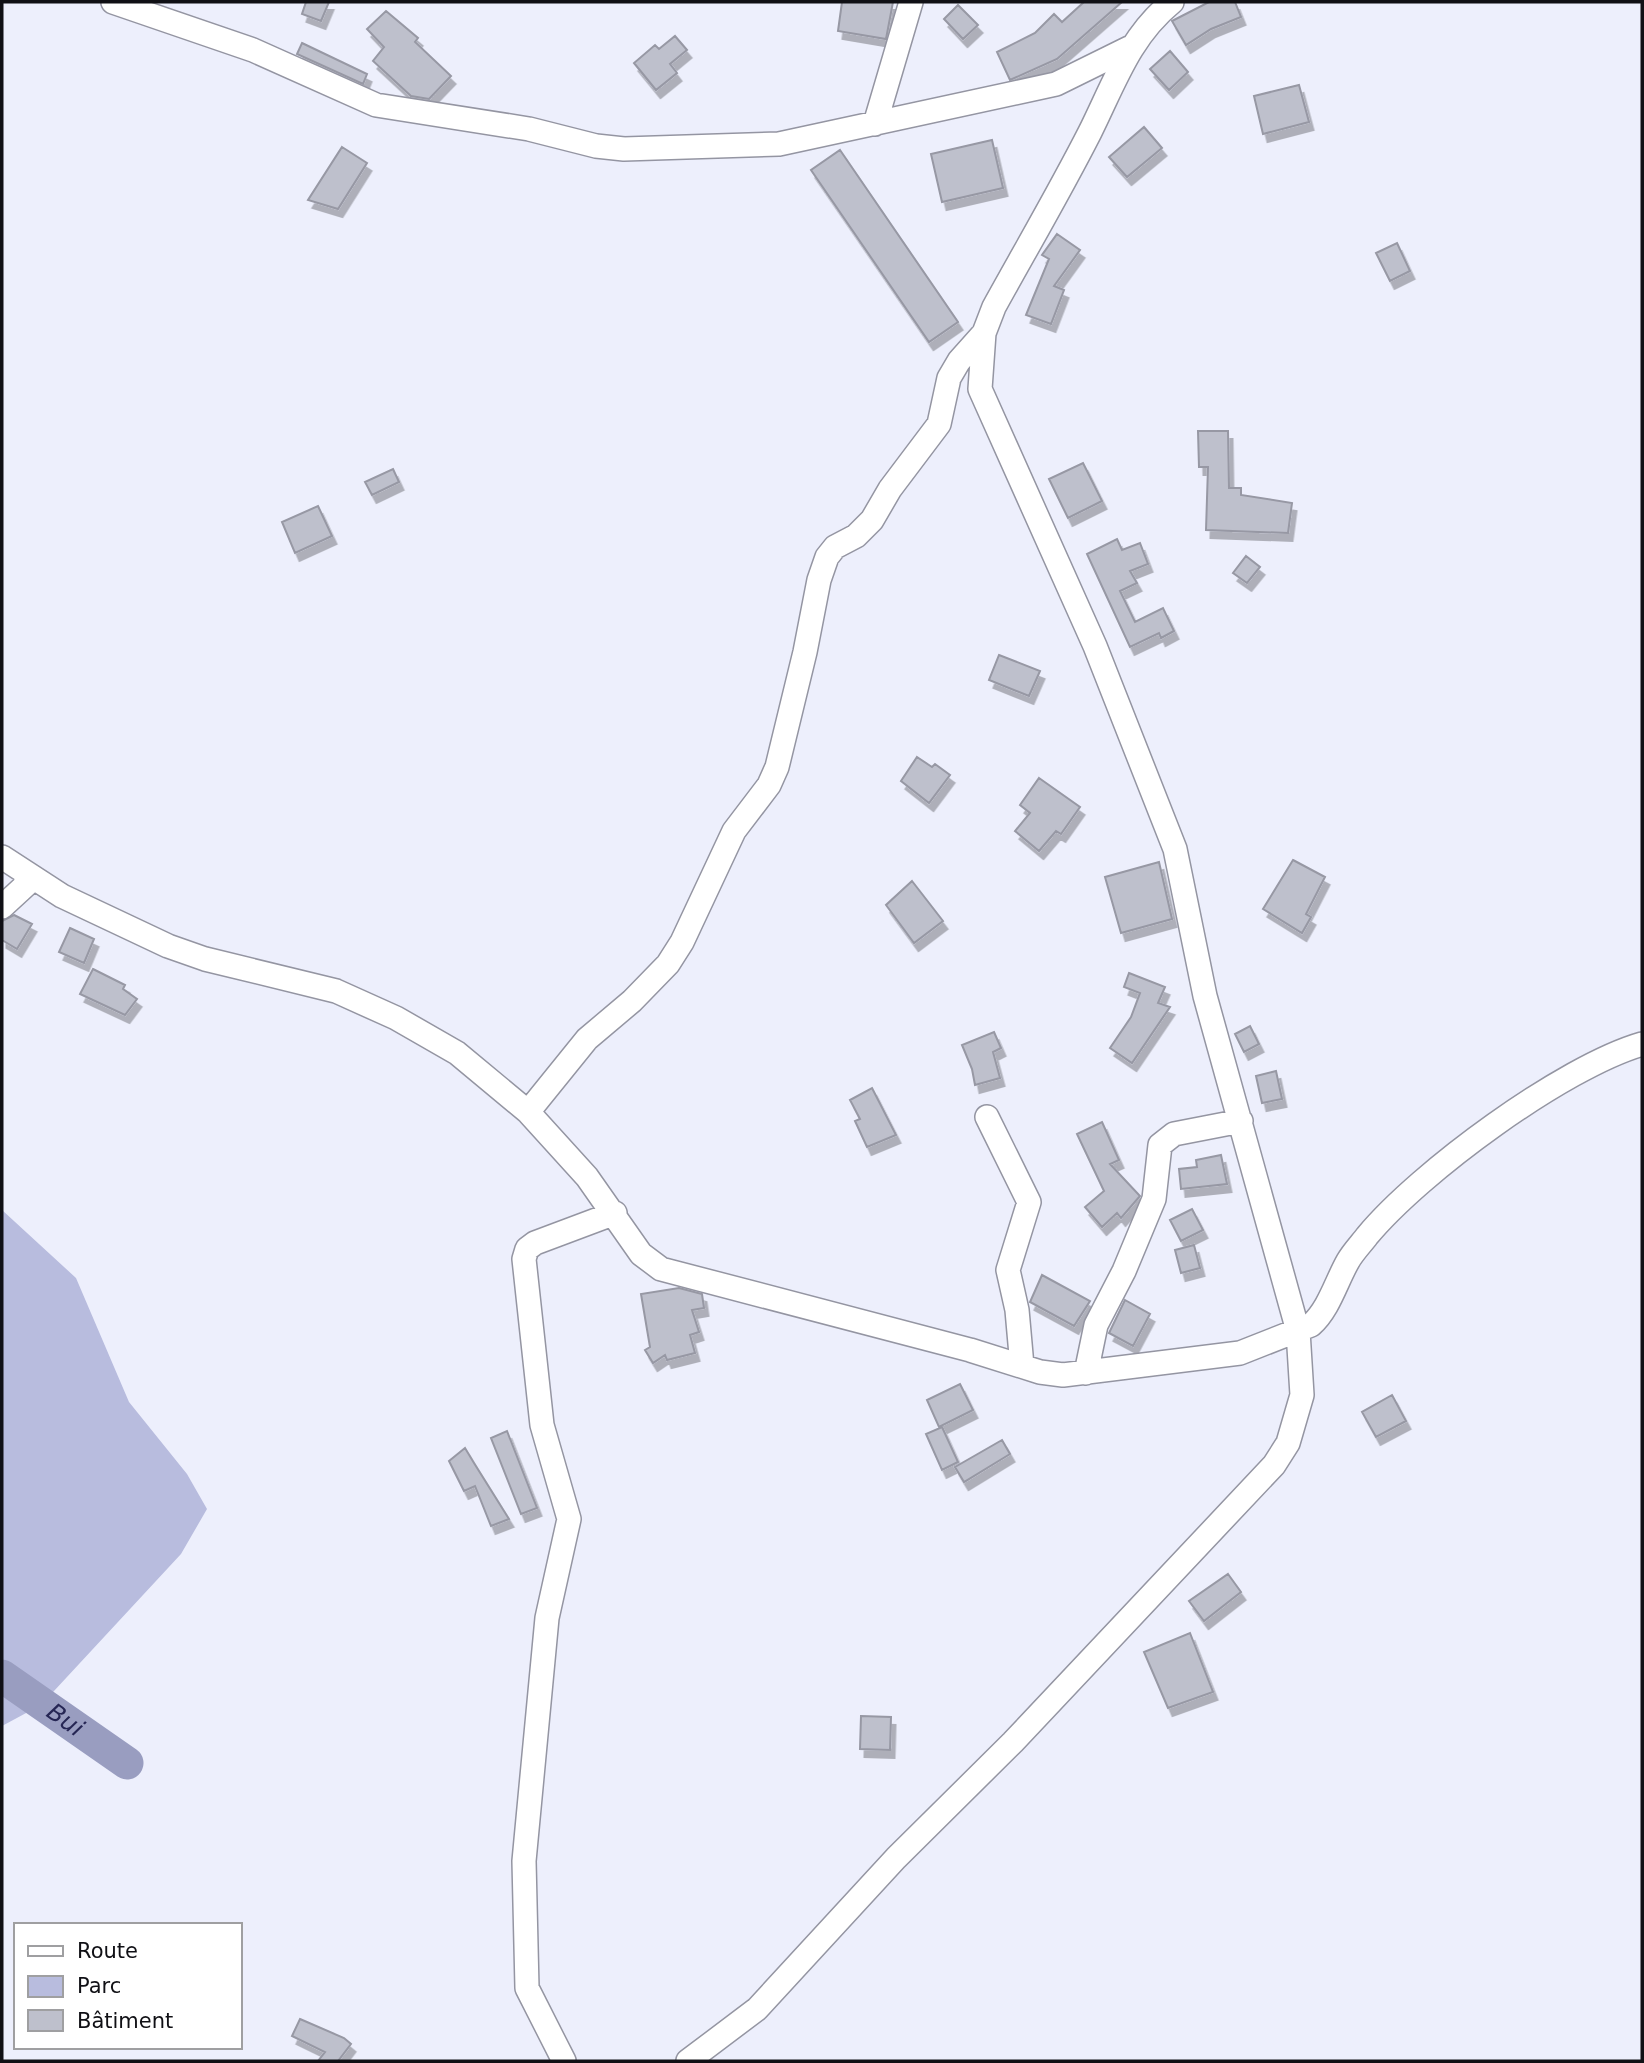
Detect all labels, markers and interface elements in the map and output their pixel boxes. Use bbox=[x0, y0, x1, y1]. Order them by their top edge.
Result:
water label: Bui bbox=[41, 1698, 89, 1743]
legend bbox=[14, 1923, 242, 2049]
text: Route bbox=[77, 1939, 138, 1963]
text: Parc bbox=[77, 1974, 121, 1998]
text: Bâtiment bbox=[77, 2009, 173, 2033]

